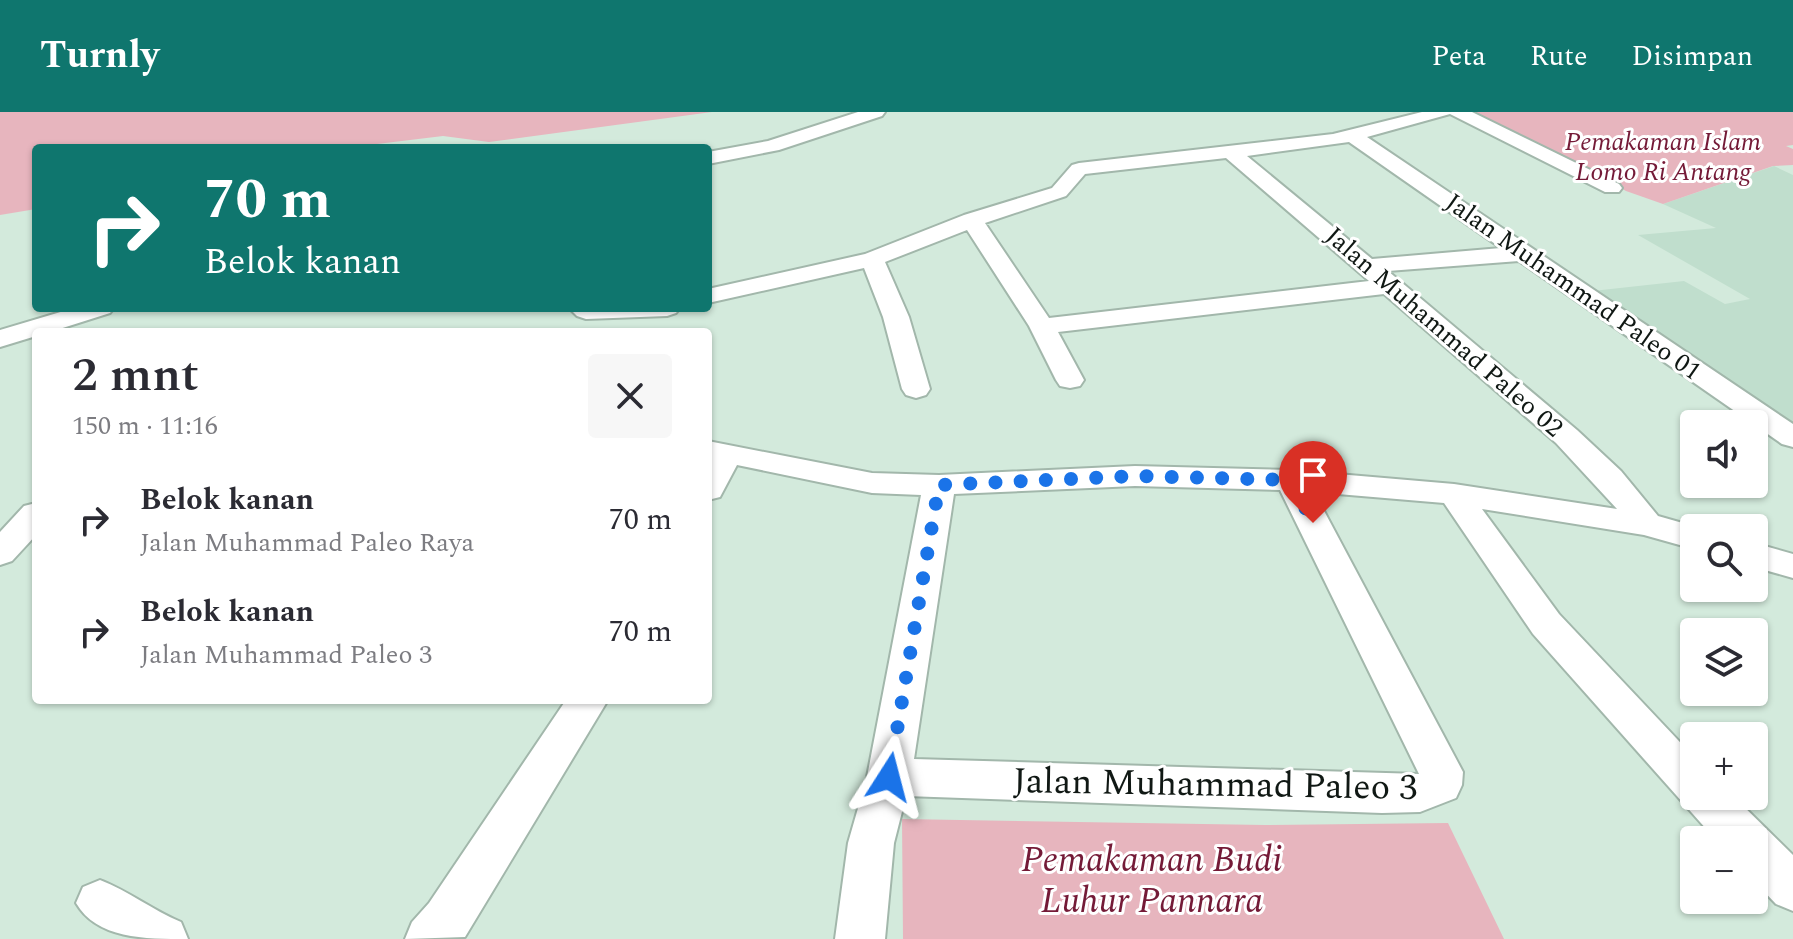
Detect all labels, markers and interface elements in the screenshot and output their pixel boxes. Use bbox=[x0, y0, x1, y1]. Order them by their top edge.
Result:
text: Turnly bbox=[40, 27, 159, 85]
text: Peta bbox=[1431, 35, 1486, 78]
text: Rute bbox=[1530, 35, 1588, 78]
text: Disimpan bbox=[1632, 35, 1753, 78]
park label: Pemakaman Islam Lomo Ri Antang bbox=[1565, 122, 1761, 192]
text: 70 m bbox=[204, 158, 331, 243]
icon: right bbox=[72, 176, 176, 280]
street label: Jalan Muhammad Paleo 01 bbox=[1437, 183, 1709, 391]
street label: Jalan Muhammad Paleo 02 bbox=[1316, 217, 1572, 447]
text: Belok kanan bbox=[204, 235, 401, 290]
text: 2 mnt bbox=[72, 339, 199, 412]
button: close bbox=[588, 354, 672, 438]
text: 150 m · 11:16 bbox=[72, 406, 218, 446]
map controls bbox=[1680, 410, 1768, 914]
button: sound bbox=[1680, 410, 1768, 498]
pin bbox=[1279, 441, 1347, 523]
icon: arrive bbox=[1291, 453, 1335, 497]
text: Belok kanan bbox=[140, 477, 314, 523]
text: 70 m bbox=[609, 497, 672, 543]
icon: right bbox=[72, 498, 116, 542]
button: search bbox=[1680, 514, 1768, 602]
text: Jalan Muhammad Paleo Raya bbox=[140, 523, 474, 563]
text: Belok kanan bbox=[140, 589, 314, 635]
text: 70 m bbox=[609, 609, 672, 655]
icon: right bbox=[72, 610, 116, 654]
button: layers bbox=[1680, 618, 1768, 706]
text: Jalan Muhammad Paleo 3 bbox=[140, 635, 432, 675]
button: + bbox=[1680, 722, 1768, 810]
position arrow bbox=[847, 735, 931, 819]
street label: Jalan Muhammad Paleo 3 bbox=[1012, 754, 1418, 816]
button: − bbox=[1680, 826, 1768, 914]
park label: Pemakaman Budi Luhur Pannara bbox=[1021, 833, 1283, 929]

